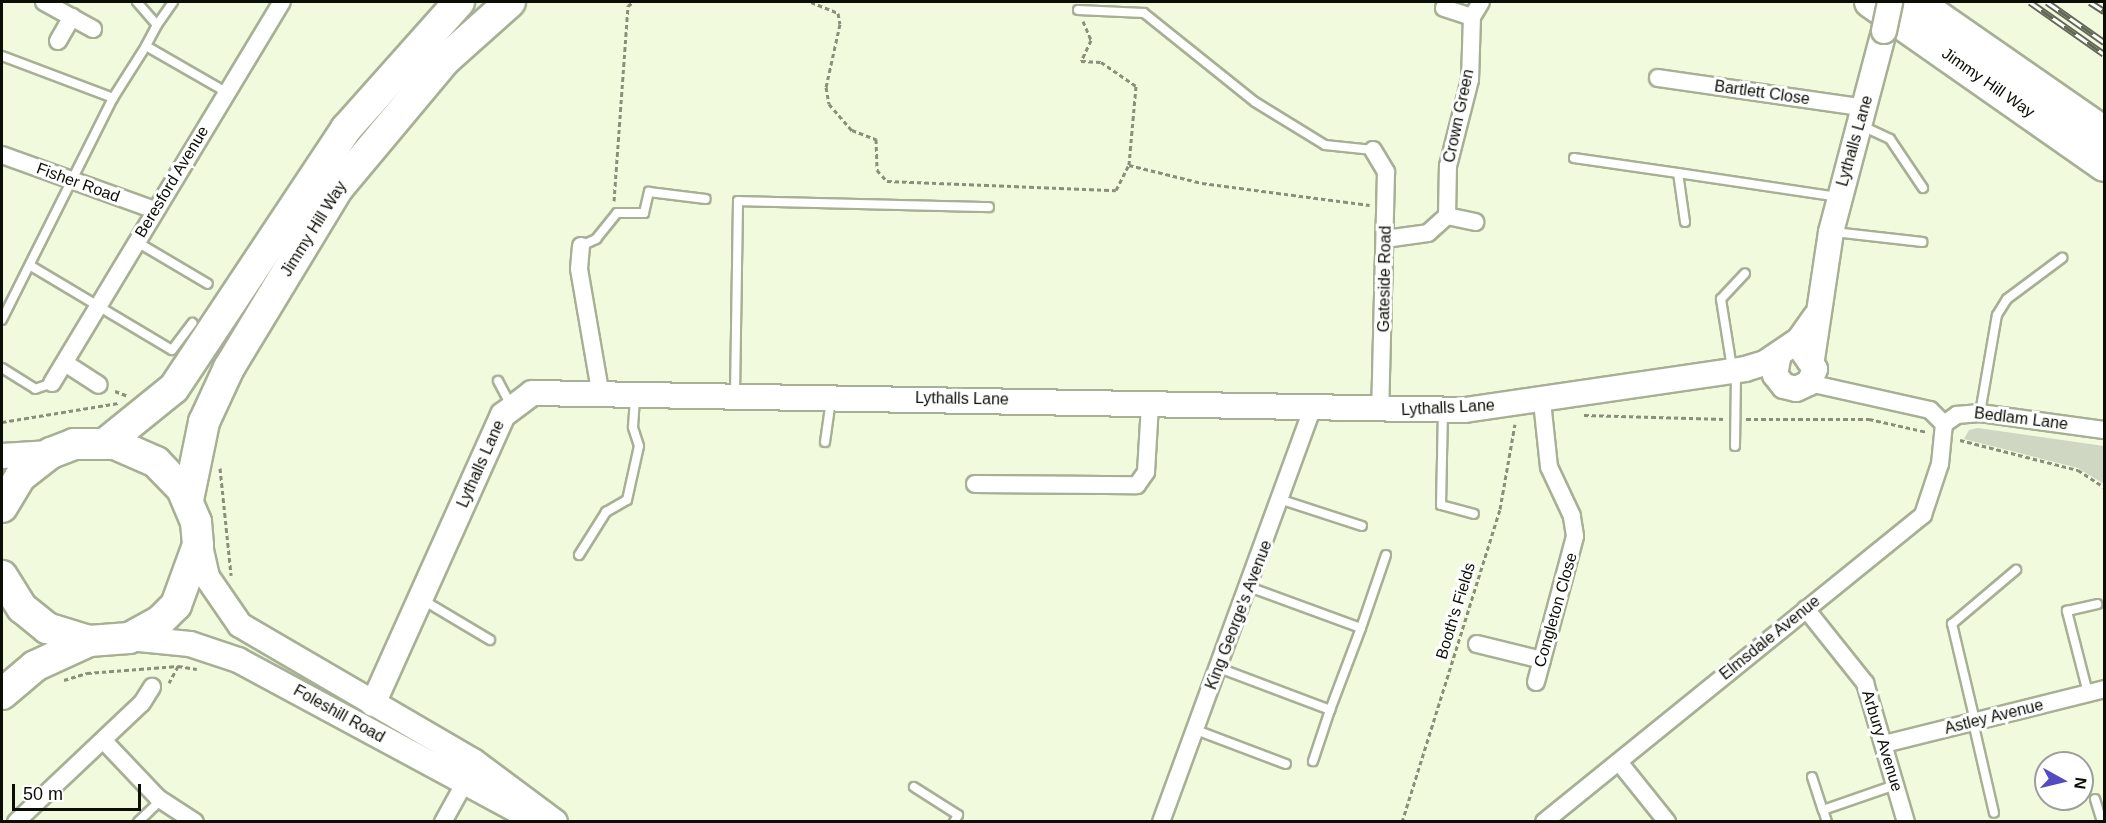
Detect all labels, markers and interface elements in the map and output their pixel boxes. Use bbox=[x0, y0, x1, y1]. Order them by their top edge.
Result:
street label: Jimmy Hill Way bbox=[1938, 44, 2038, 122]
street label: Crown Green bbox=[1440, 67, 1478, 165]
street label: Bartlett Close bbox=[1713, 77, 1811, 109]
street label: Lythalls Lane bbox=[1833, 93, 1877, 189]
street label: Beresford Avenue bbox=[131, 122, 213, 242]
street label: Fisher Road bbox=[34, 159, 122, 207]
street label: Jimmy Hill Way bbox=[277, 178, 351, 280]
street label: Gateside Road bbox=[1374, 225, 1396, 333]
street label: Lythalls Lane bbox=[915, 389, 1009, 409]
street label: Lythalls Lane bbox=[1401, 396, 1495, 420]
street label: Bedlam Lane bbox=[1973, 404, 2069, 434]
street label: Lythalls Lane bbox=[453, 417, 509, 511]
street label: King George's Avenue bbox=[1201, 537, 1277, 693]
street label: Congleton Close bbox=[1530, 550, 1582, 670]
street label: Booth's Fields bbox=[1432, 560, 1480, 662]
street label: Elmsdale Avenue bbox=[1716, 591, 1824, 685]
street label: Foleshill Road bbox=[290, 681, 388, 747]
street label: Arbury Avenue bbox=[1857, 688, 1907, 794]
street label: Astley Avenue bbox=[1942, 695, 2046, 739]
north arrow bbox=[2034, 751, 2094, 811]
scale bar bbox=[15, 772, 144, 810]
text: N bbox=[2071, 776, 2090, 790]
text: 50 m bbox=[23, 784, 63, 804]

